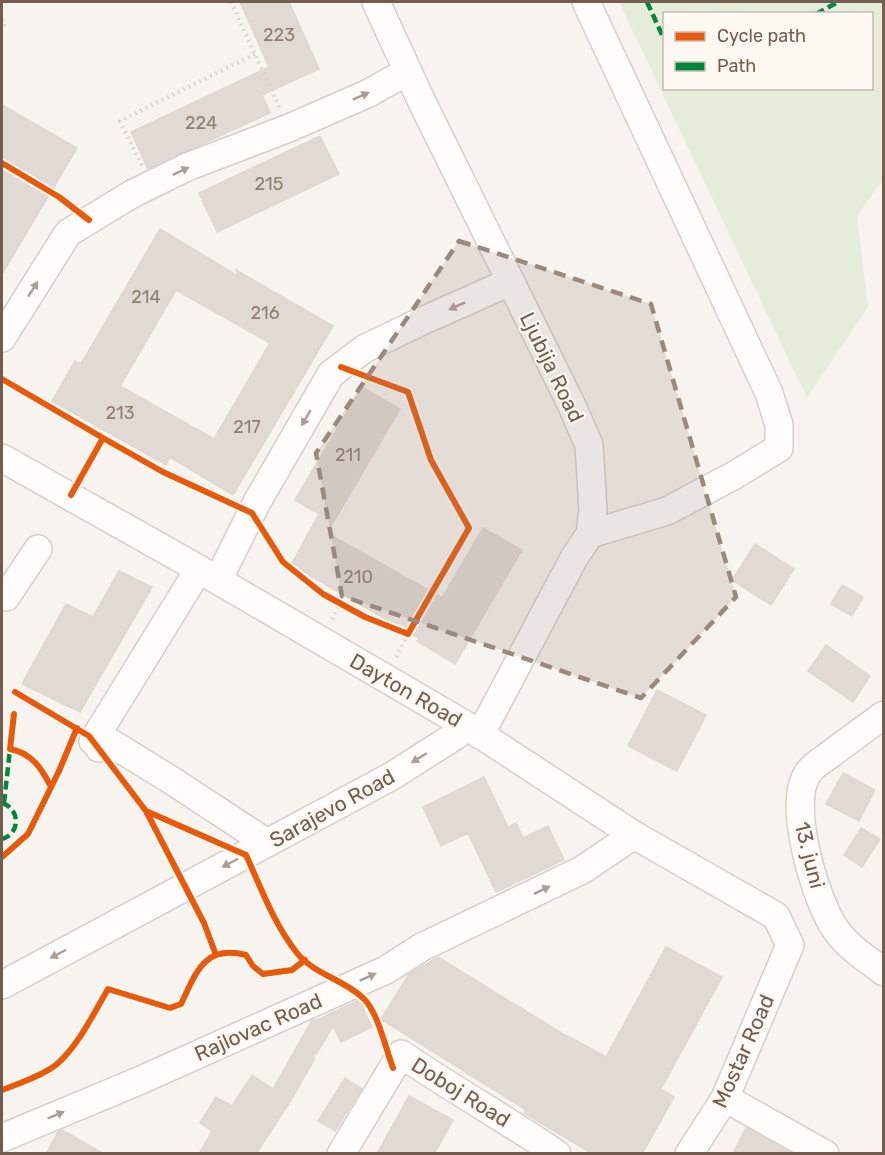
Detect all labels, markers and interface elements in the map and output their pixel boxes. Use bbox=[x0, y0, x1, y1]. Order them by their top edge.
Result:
legend bbox=[663, 12, 873, 90]
house number: 223 bbox=[263, 24, 295, 46]
text: Cycle path bbox=[717, 25, 806, 47]
text: Path bbox=[717, 55, 756, 77]
one-way arrow bbox=[353, 91, 371, 101]
house number: 224 bbox=[185, 112, 217, 134]
one-way arrow bbox=[172, 166, 189, 175]
house number: 215 bbox=[255, 173, 283, 195]
one-way arrow bbox=[27, 280, 38, 297]
house number: 214 bbox=[131, 286, 161, 308]
one-way arrow bbox=[448, 301, 465, 310]
house number: 216 bbox=[250, 302, 280, 324]
street label: Ljubija Road bbox=[515, 308, 589, 426]
house number: 213 bbox=[105, 402, 135, 424]
one-way arrow bbox=[300, 410, 311, 426]
house number: 217 bbox=[233, 416, 261, 438]
house number: 211 bbox=[335, 444, 361, 466]
house number: 210 bbox=[343, 566, 373, 588]
street label: Dayton Road bbox=[345, 648, 467, 732]
one-way arrow bbox=[411, 753, 427, 764]
street label: Sarajevo Road bbox=[265, 763, 399, 853]
street label: 13. juni bbox=[790, 819, 830, 891]
one-way arrow bbox=[222, 858, 239, 868]
one-way arrow bbox=[534, 885, 551, 894]
one-way arrow bbox=[49, 949, 66, 959]
one-way arrow bbox=[360, 972, 378, 982]
street label: Rajlovac Road bbox=[190, 988, 326, 1066]
street label: Mostar Road bbox=[707, 990, 779, 1112]
street label: Doboj Road bbox=[407, 1052, 515, 1132]
one-way arrow bbox=[47, 1110, 65, 1120]

